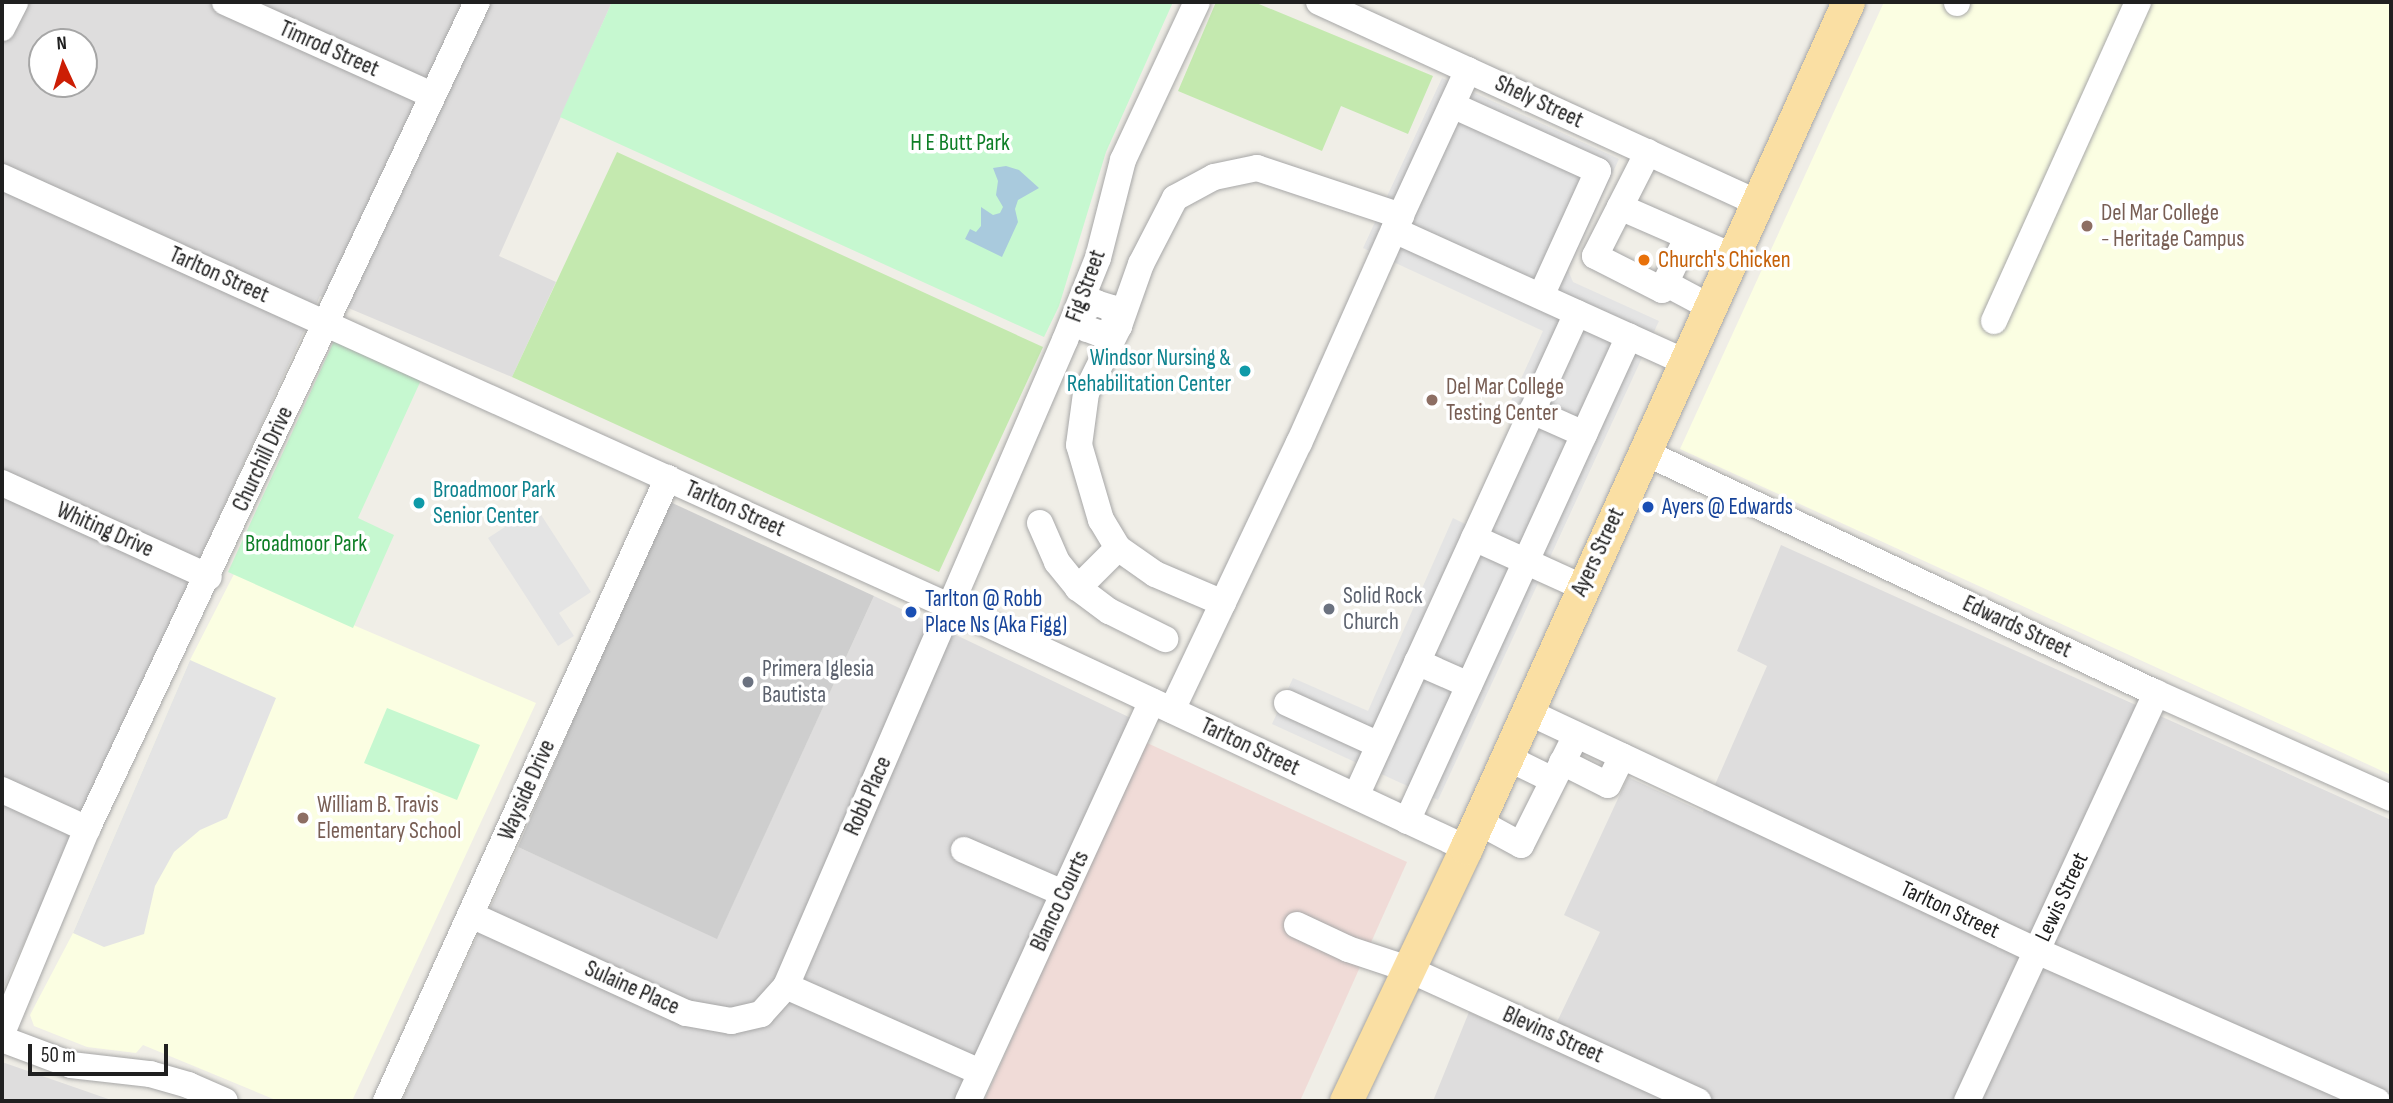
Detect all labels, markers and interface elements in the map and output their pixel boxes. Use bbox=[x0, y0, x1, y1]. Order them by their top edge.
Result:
street label: Timrod Street bbox=[275, 15, 383, 83]
north arrow bbox=[28, 28, 98, 98]
text: N bbox=[56, 32, 68, 55]
street label: Shely Street bbox=[1490, 70, 1588, 134]
park label: H E Butt Park bbox=[910, 129, 1010, 157]
place label: Del Mar College - Heritage Campus bbox=[2101, 199, 2244, 253]
marker: Del Mar College - Heritage Campus bbox=[2079, 218, 2095, 234]
street label: Tarlton Street bbox=[165, 241, 273, 309]
street label: Fig Street bbox=[1060, 246, 1112, 326]
place label: Church's Chicken bbox=[1658, 246, 1791, 274]
marker: Church's Chicken bbox=[1636, 252, 1652, 268]
place label: Windsor Nursing & Rehabilitation Center bbox=[1067, 344, 1231, 398]
marker: Windsor Nursing & Rehabilitation Center bbox=[1237, 363, 1253, 379]
place label: Del Mar College Testing Center bbox=[1446, 373, 1564, 427]
marker: Del Mar College Testing Center bbox=[1424, 392, 1440, 408]
street label: Churchill Drive bbox=[227, 402, 299, 516]
street label: Tarlton Street bbox=[681, 475, 789, 543]
place label: Broadmoor Park Senior Center bbox=[433, 476, 555, 530]
place label: Ayers @ Edwards bbox=[1662, 493, 1793, 521]
marker: Broadmoor Park Senior Center bbox=[411, 495, 427, 511]
street label: Whiting Drive bbox=[52, 496, 158, 564]
marker: Ayers @ Edwards bbox=[1640, 499, 1656, 515]
street label: Ayers Street bbox=[1566, 503, 1630, 601]
park label: Broadmoor Park bbox=[245, 530, 367, 558]
place label: Solid Rock Church bbox=[1343, 582, 1423, 636]
place label: Tarlton @ Robb Place Ns (Aka Figg) bbox=[925, 585, 1067, 639]
street label: Edwards Street bbox=[1958, 590, 2076, 664]
marker: Solid Rock Church bbox=[1321, 601, 1337, 617]
marker: Tarlton @ Robb Place Ns (Aka Figg) bbox=[903, 604, 919, 620]
place label: Primera Iglesia Bautista bbox=[762, 655, 874, 709]
marker: Primera Iglesia Bautista bbox=[740, 674, 756, 690]
street label: Tarlton Street bbox=[1196, 712, 1304, 782]
street label: Wayside Drive bbox=[493, 735, 561, 845]
street label: Robb Place bbox=[838, 752, 898, 840]
place label: William B. Travis Elementary School bbox=[317, 791, 461, 845]
marker: William B. Travis Elementary School bbox=[295, 810, 311, 826]
street label: Blanco Courts bbox=[1025, 846, 1095, 956]
street label: Lewis Street bbox=[2029, 848, 2095, 946]
street label: Tarlton Street bbox=[1896, 875, 2004, 945]
street label: Sulaine Place bbox=[580, 955, 684, 1021]
street label: Blevins Street bbox=[1498, 1001, 1608, 1069]
scale bar bbox=[32, 1030, 172, 1074]
text: 50 m bbox=[41, 1043, 76, 1068]

